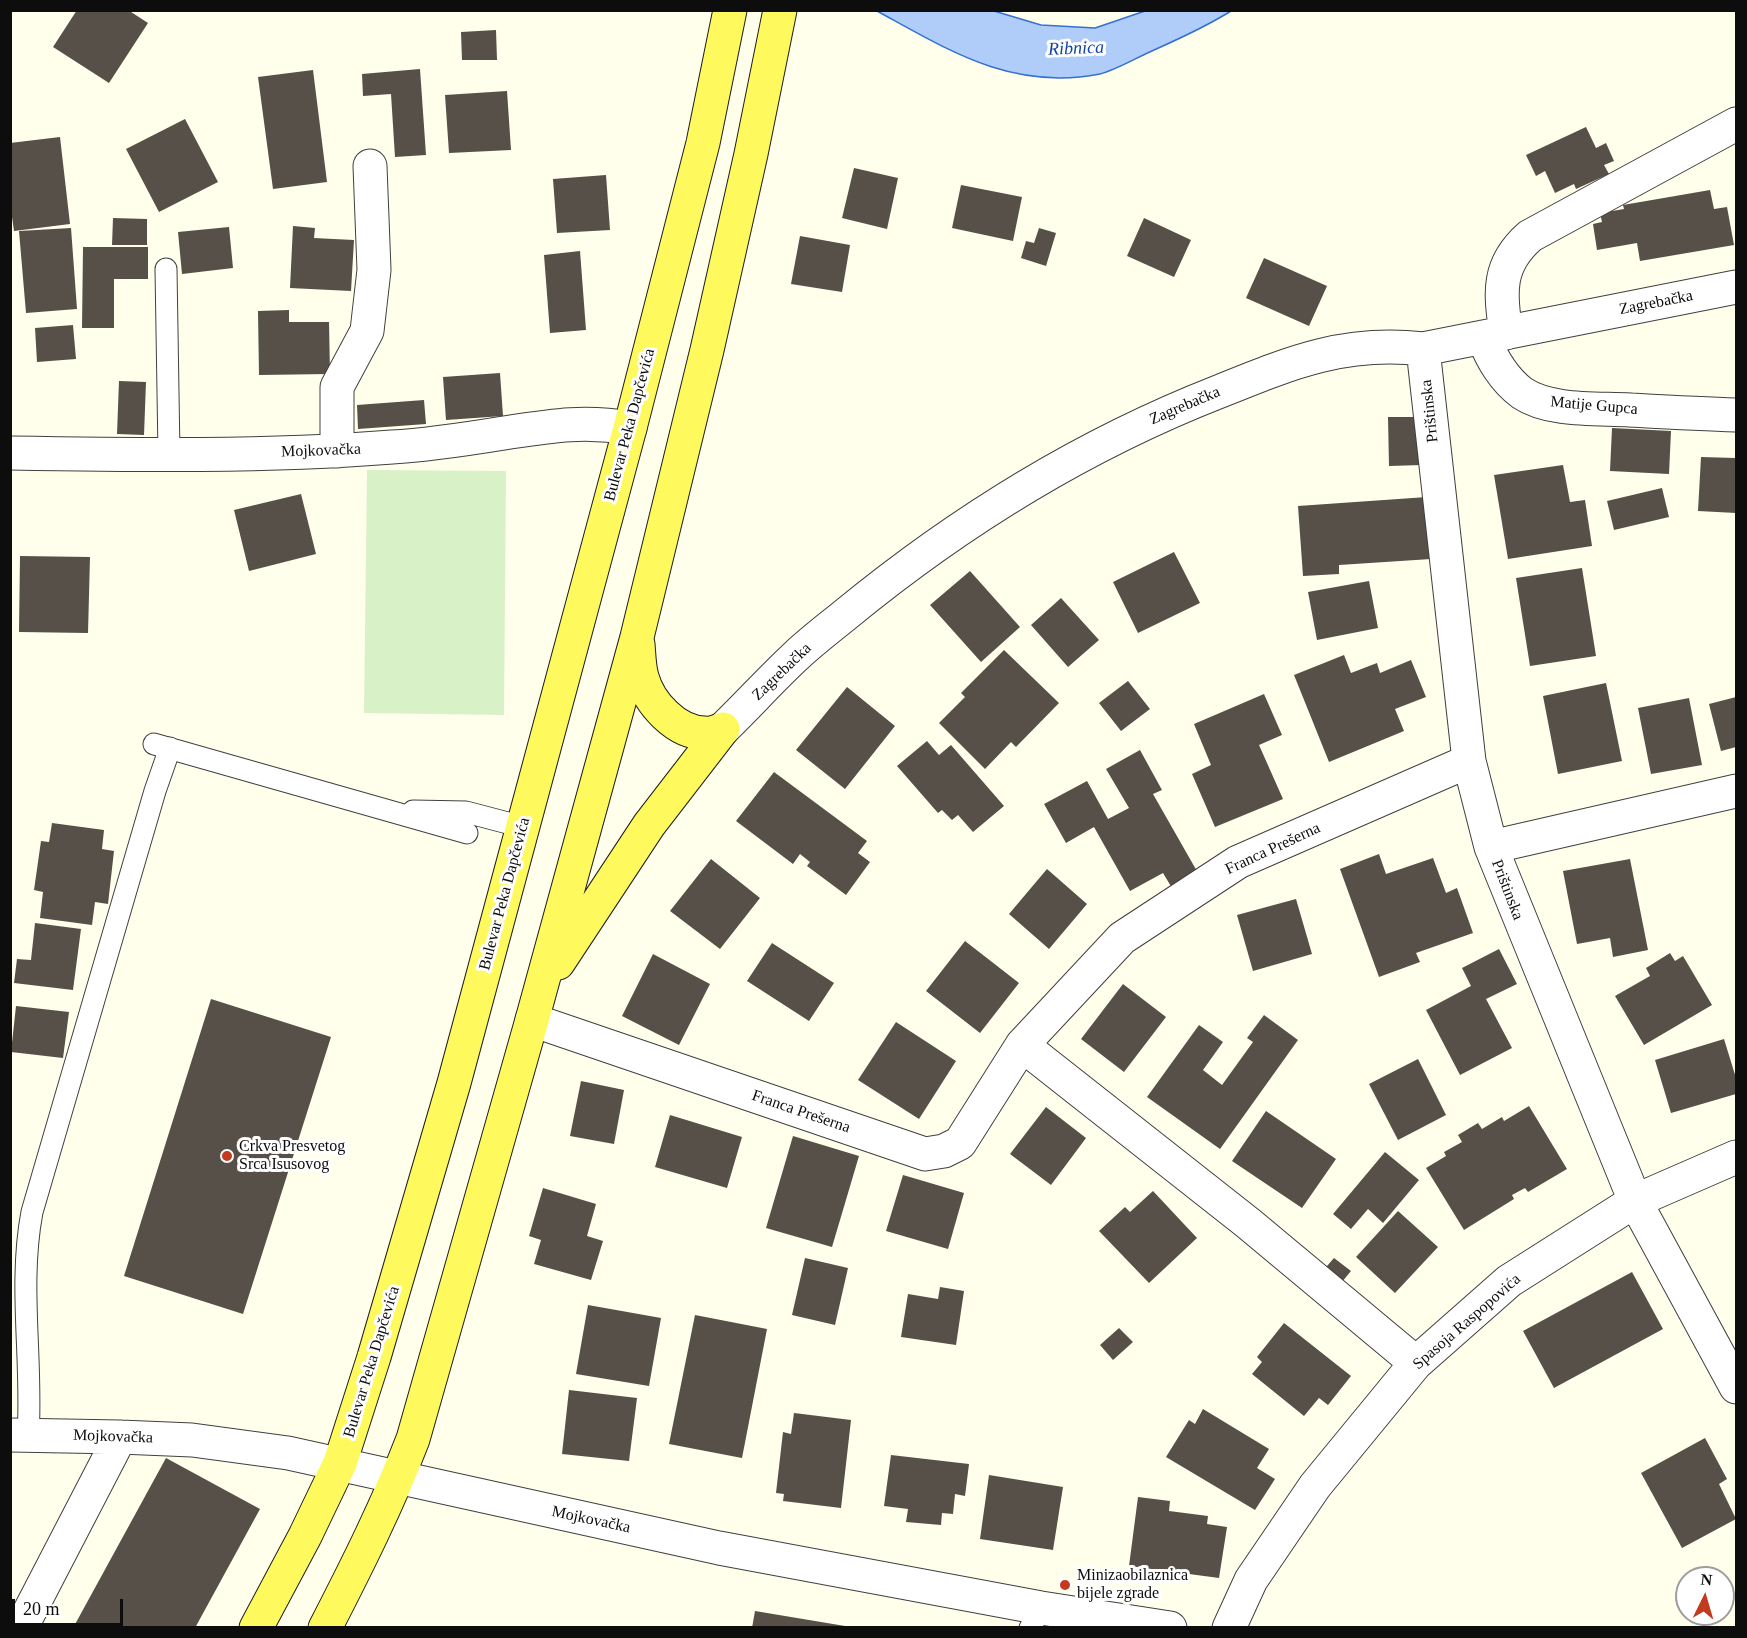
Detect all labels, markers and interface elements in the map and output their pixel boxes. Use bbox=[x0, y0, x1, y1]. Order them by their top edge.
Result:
water label: Ribnica bbox=[1048, 37, 1104, 61]
street label: Zagrebačka bbox=[1618, 286, 1694, 320]
street label: Bulevar Peka Dapčevića bbox=[600, 347, 660, 503]
street label: Prištinska bbox=[1417, 379, 1443, 443]
street label: Zagrebačka bbox=[1147, 383, 1223, 429]
street label: Matije Gupca bbox=[1550, 393, 1638, 419]
street label: Mojkovačka bbox=[281, 440, 361, 462]
street label: Zagrebačka bbox=[748, 639, 816, 705]
street label: Bulevar Peka Dapčevića bbox=[475, 816, 535, 972]
street label: Franca Prešerna bbox=[1222, 819, 1324, 879]
street label: Prištinska bbox=[1487, 857, 1527, 923]
street label: Franca Prešerna bbox=[749, 1086, 853, 1138]
place label: Crkva Presvetog Srca Isusovog bbox=[239, 1137, 345, 1175]
marker: Crkva Presvetog Srca Isusovog bbox=[220, 1149, 234, 1163]
street label: Spasoja Raspopovića bbox=[1409, 1270, 1525, 1374]
street label: Bulevar Peka Dapčevića bbox=[340, 1284, 404, 1440]
street label: Mojkovačka bbox=[73, 1426, 153, 1448]
street label: Mojkovačka bbox=[550, 1502, 632, 1538]
place label: Minizaobilaznica bijele zgrade bbox=[1077, 1566, 1188, 1604]
north arrow bbox=[1675, 1566, 1735, 1626]
text: N bbox=[1700, 1571, 1713, 1589]
marker: Minizaobilaznica bijele zgrade bbox=[1058, 1578, 1072, 1592]
scale bar bbox=[15, 1587, 126, 1625]
text: 20 m bbox=[23, 1599, 60, 1619]

